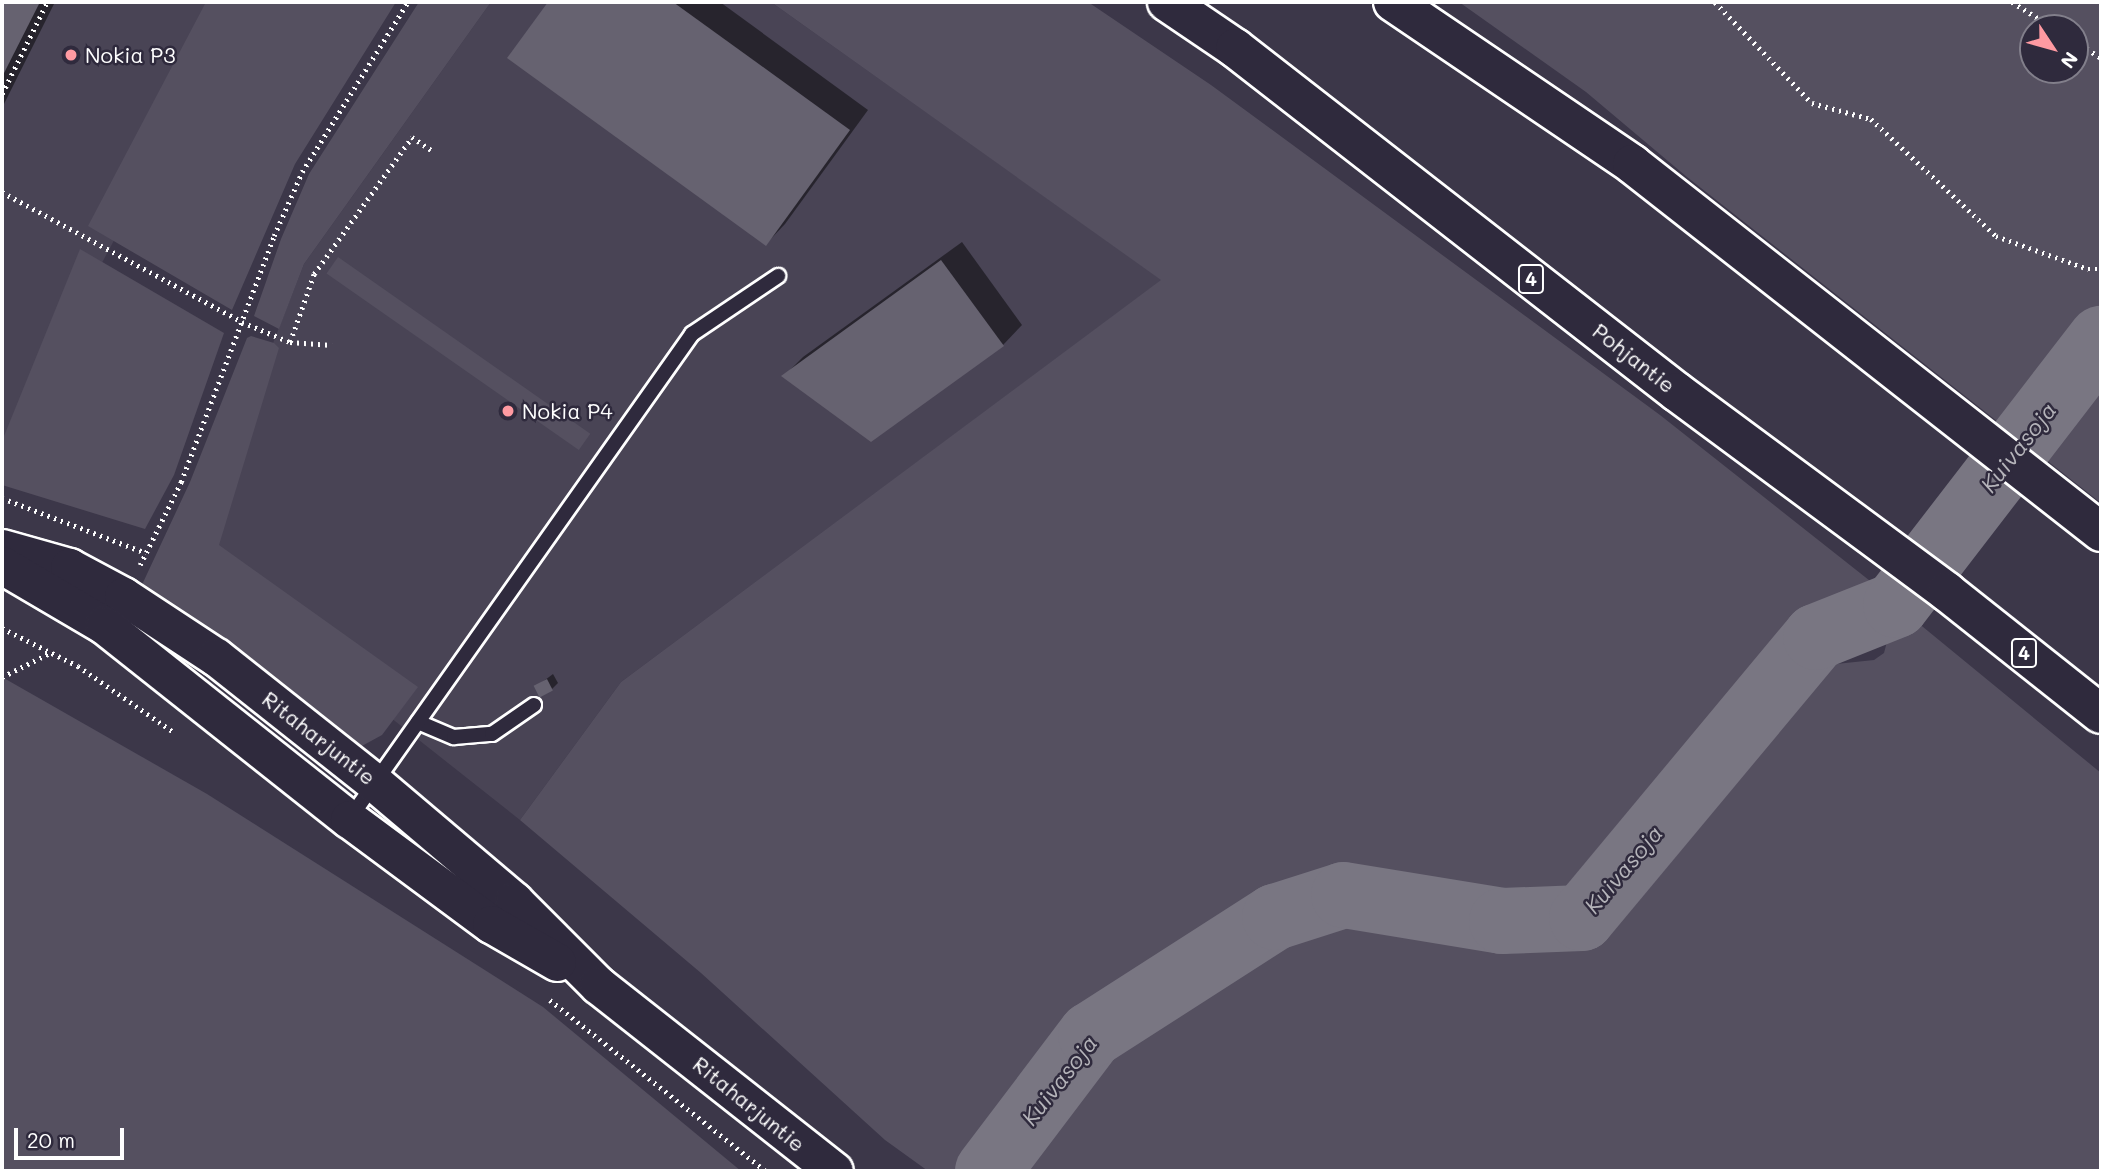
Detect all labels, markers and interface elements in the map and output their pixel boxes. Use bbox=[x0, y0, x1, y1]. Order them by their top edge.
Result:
north arrow bbox=[2019, 14, 2089, 84]
place label: Nokia P3 bbox=[85, 42, 175, 68]
marker: Nokia P3 bbox=[63, 47, 79, 63]
text: N bbox=[2055, 47, 2084, 74]
road number: 4 bbox=[1517, 264, 1545, 294]
street label: Pohjantie bbox=[1588, 318, 1680, 398]
water label: Kuivasoja bbox=[1974, 396, 2062, 498]
place label: Nokia P4 bbox=[522, 398, 612, 424]
marker: Nokia P4 bbox=[500, 403, 516, 419]
road number: 4 bbox=[2010, 638, 2038, 668]
street label: Ritaharjuntie bbox=[257, 686, 381, 790]
water label: Kuivasoja bbox=[1578, 819, 1668, 919]
water label: Kuivasoja bbox=[1015, 1029, 1103, 1131]
street label: Ritaharjuntie bbox=[688, 1051, 810, 1157]
scale bar bbox=[18, 1114, 128, 1158]
text: 20 m bbox=[27, 1126, 75, 1153]

